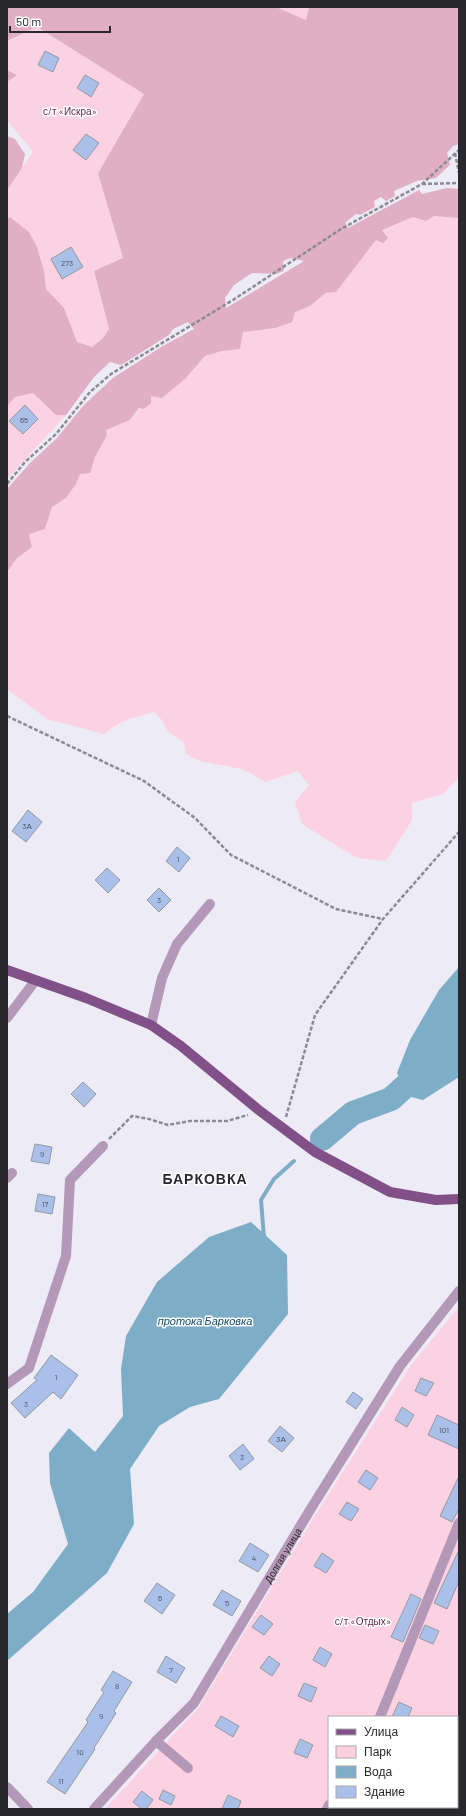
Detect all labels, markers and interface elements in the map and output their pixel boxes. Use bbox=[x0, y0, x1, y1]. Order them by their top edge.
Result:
scale bar bbox=[10, 8, 110, 34]
text: 50 m bbox=[16, 14, 41, 28]
park label: с/т «Искра» bbox=[43, 105, 97, 117]
house number: 273 bbox=[61, 258, 73, 268]
house number: 65 bbox=[20, 415, 28, 425]
house number: 3А bbox=[22, 821, 32, 831]
house number: 1 bbox=[177, 854, 180, 864]
house number: 3 bbox=[157, 895, 161, 905]
house number: 9 bbox=[40, 1149, 44, 1159]
district label: БАРКОВКА bbox=[162, 1170, 248, 1187]
house number: 17 bbox=[42, 1199, 49, 1209]
water label: протока Барковка bbox=[158, 1314, 252, 1327]
house number: 1 bbox=[55, 1372, 58, 1382]
house number: 3 bbox=[24, 1399, 28, 1409]
house number: 101 bbox=[439, 1425, 449, 1435]
house number: 3А bbox=[276, 1434, 286, 1444]
house number: 3 bbox=[240, 1452, 244, 1462]
street label: Долгая улица bbox=[262, 1525, 304, 1585]
house number: 4 bbox=[252, 1553, 256, 1563]
house number: 6 bbox=[158, 1593, 162, 1603]
house number: 5 bbox=[225, 1598, 229, 1608]
park label: с/т «Отдых» bbox=[335, 1615, 391, 1627]
house number: 7 bbox=[169, 1665, 173, 1675]
house number: 8 bbox=[115, 1681, 119, 1691]
house number: 9 bbox=[99, 1711, 103, 1721]
legend bbox=[328, 1716, 458, 1808]
text: Улица bbox=[364, 1724, 398, 1739]
text: Парк bbox=[364, 1744, 392, 1759]
house number: 10 bbox=[76, 1747, 84, 1757]
text: Вода bbox=[364, 1764, 392, 1779]
house number: 11 bbox=[58, 1776, 64, 1786]
text: Здание bbox=[364, 1784, 405, 1799]

